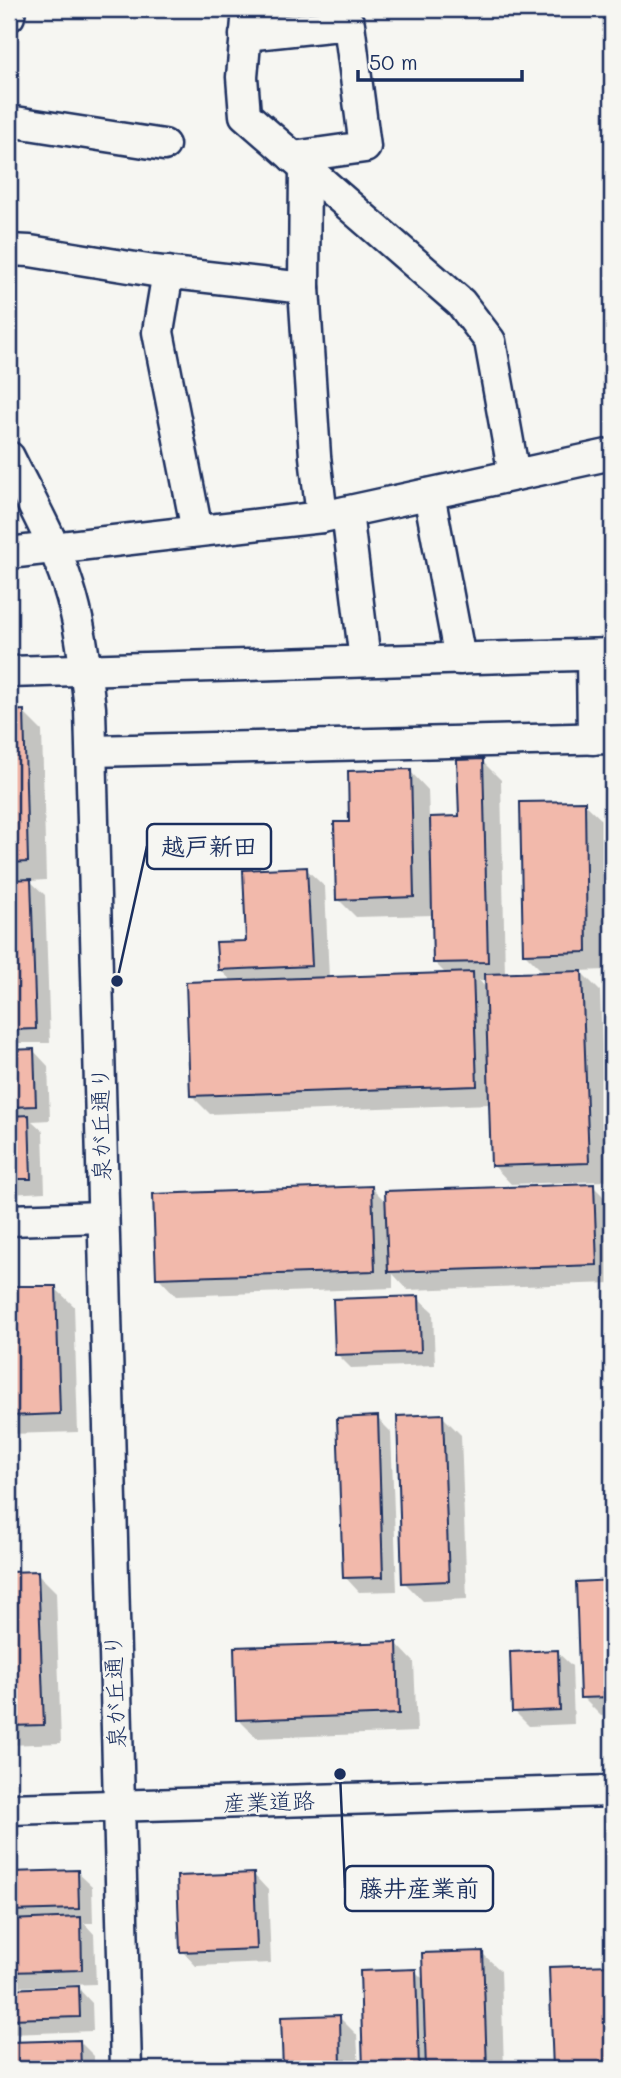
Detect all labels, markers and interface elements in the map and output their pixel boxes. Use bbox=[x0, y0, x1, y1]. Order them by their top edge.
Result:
scale bar bbox=[358, 38, 523, 82]
text: 50 m bbox=[369, 48, 418, 75]
callout: 越戸新田 bbox=[147, 824, 271, 869]
text: 越戸新田 bbox=[161, 830, 257, 861]
street label: 泉が丘通り bbox=[84, 1066, 116, 1182]
street label: 泉が丘通り bbox=[97, 1633, 131, 1749]
street label: 産業道路 bbox=[222, 1784, 315, 1818]
callout: 藤井産業前 bbox=[345, 1866, 493, 1911]
text: 藤井産業前 bbox=[359, 1872, 479, 1903]

